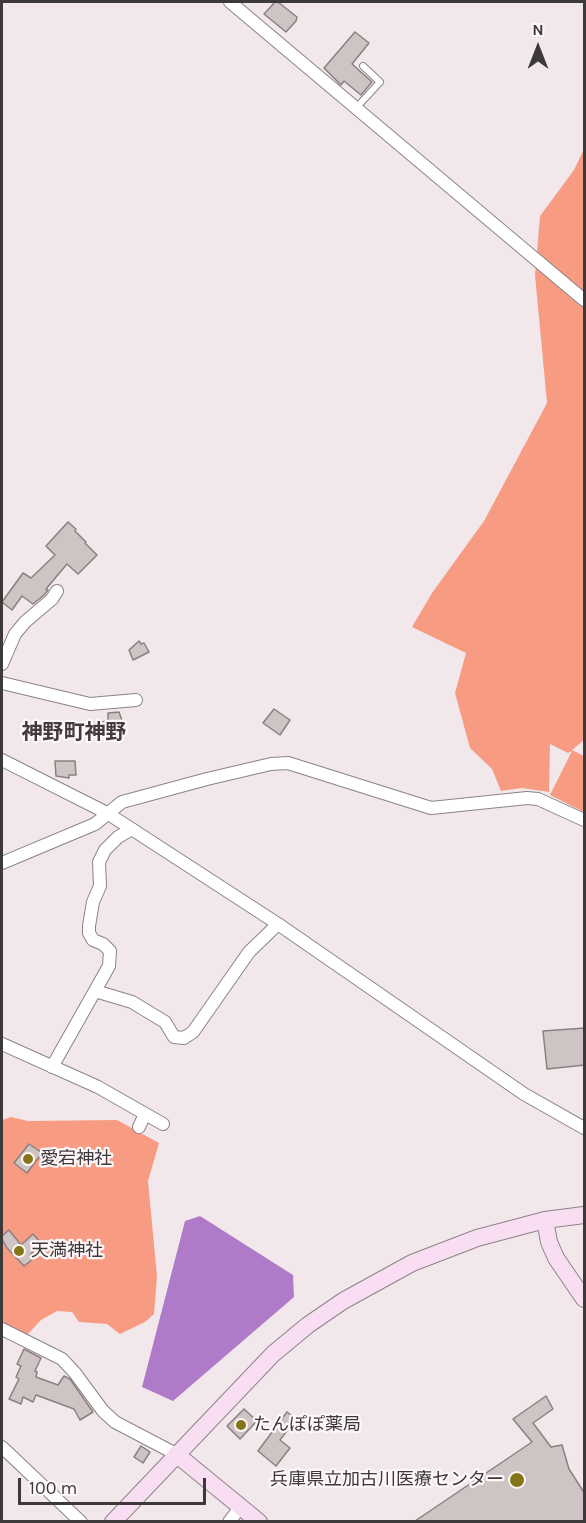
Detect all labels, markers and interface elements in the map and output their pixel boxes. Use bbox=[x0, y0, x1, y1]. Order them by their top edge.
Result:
north arrow bbox=[508, 18, 568, 78]
text: N bbox=[532, 20, 544, 39]
district label: 神野町神野 bbox=[22, 720, 126, 746]
place label: 愛宕神社 bbox=[40, 1148, 112, 1170]
marker: 愛宕神社 bbox=[21, 1152, 35, 1166]
place label: 天満神社 bbox=[31, 1240, 103, 1262]
marker: 天満神社 bbox=[12, 1244, 26, 1258]
place label: たんぽぽ薬局 bbox=[253, 1414, 361, 1436]
marker: たんぽぽ薬局 bbox=[234, 1418, 248, 1432]
scale bar bbox=[21, 1466, 208, 1504]
place label: 兵庫県立加古川医療センター bbox=[270, 1469, 504, 1491]
marker: 兵庫県立加古川医療センター bbox=[508, 1471, 526, 1489]
text: 100 m bbox=[29, 1477, 77, 1499]

